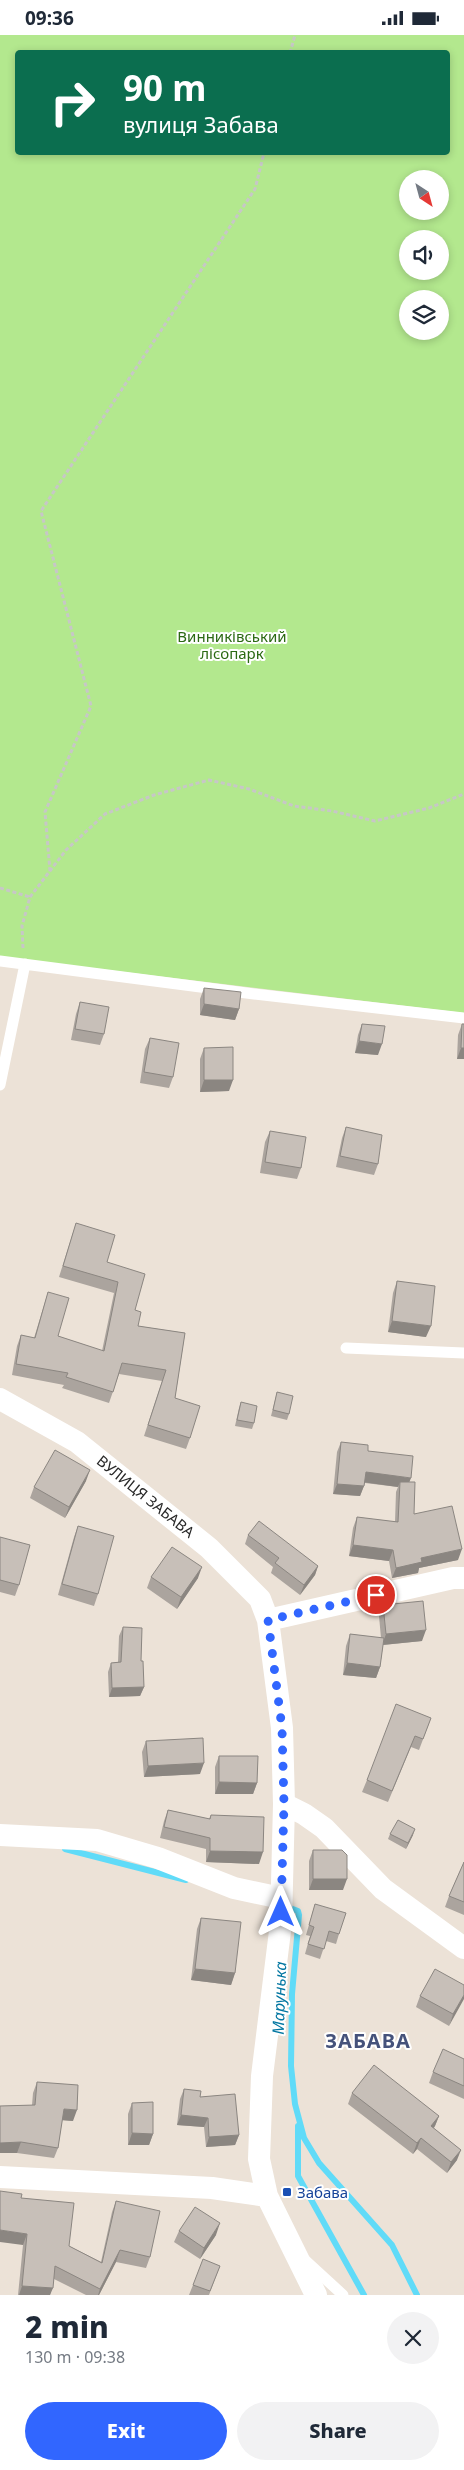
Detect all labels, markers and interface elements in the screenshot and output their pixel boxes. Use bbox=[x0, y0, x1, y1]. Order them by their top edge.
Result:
text: 09:36 bbox=[25, 5, 74, 31]
text: 90 m bbox=[123, 64, 206, 111]
icon: right bbox=[40, 70, 105, 135]
text: вулиця Забава bbox=[123, 109, 279, 139]
north arrow bbox=[399, 170, 449, 220]
map controls bbox=[399, 170, 449, 340]
button: sound bbox=[399, 230, 449, 280]
button: layers bbox=[399, 290, 449, 340]
park label: Винниківський лісопарк bbox=[177, 626, 287, 663]
street label: ВУЛИЦЯ ЗАБАВА bbox=[93, 1450, 199, 1542]
pin bbox=[355, 1574, 397, 1616]
icon: arrive bbox=[362, 1581, 390, 1609]
position arrow bbox=[254, 1885, 306, 1937]
water label: Марунька bbox=[267, 1961, 291, 2035]
district label: ЗАБАВА bbox=[325, 2027, 411, 2054]
place label: Забава bbox=[297, 2182, 348, 2202]
marker: Забава bbox=[281, 2186, 293, 2198]
text: 2 min bbox=[25, 2306, 109, 2347]
button: close bbox=[387, 2312, 439, 2364]
text: 130 m · 09:38 bbox=[25, 2346, 125, 2368]
button: Exit bbox=[25, 2402, 227, 2460]
button: Share bbox=[237, 2402, 439, 2460]

